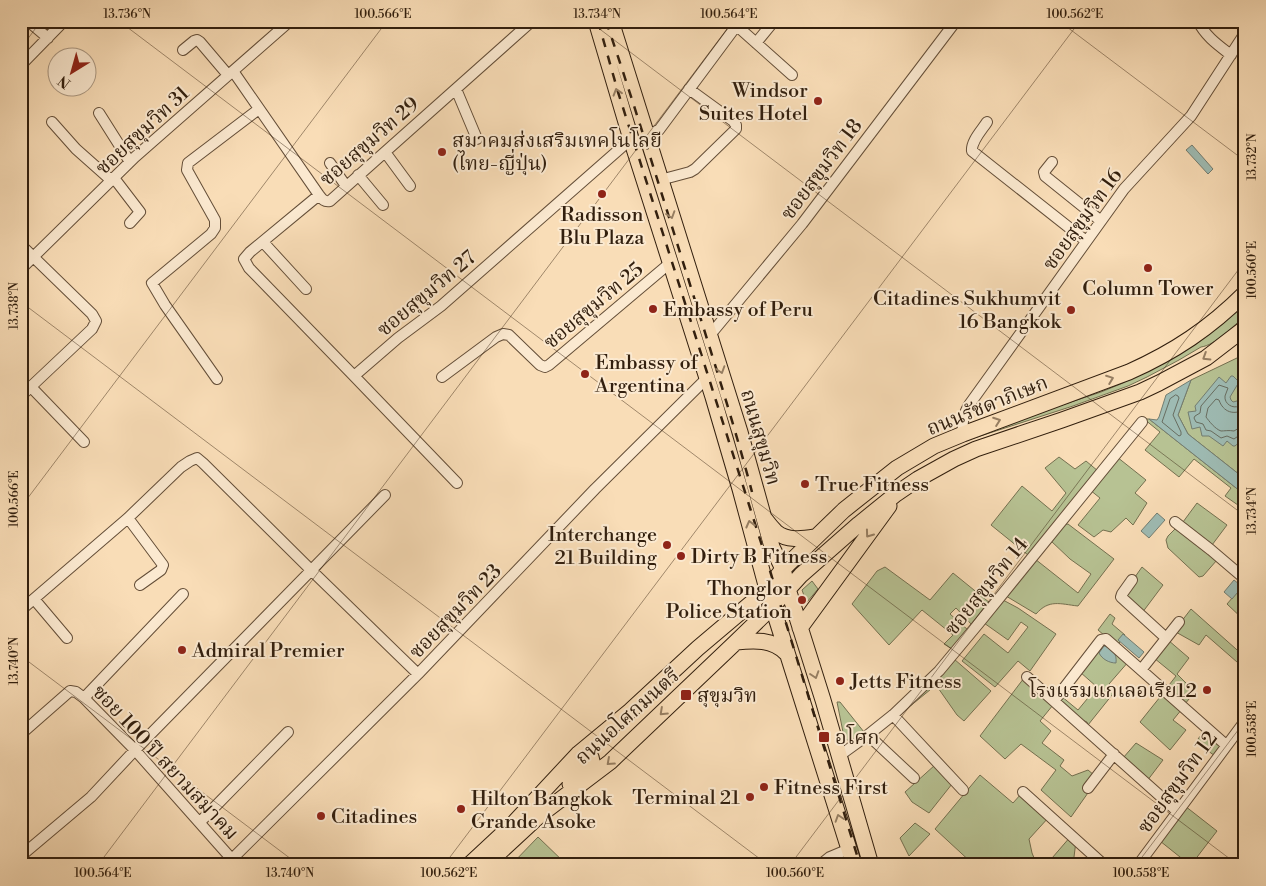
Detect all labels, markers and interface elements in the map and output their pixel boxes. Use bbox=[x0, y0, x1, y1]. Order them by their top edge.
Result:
text: 13.736°N bbox=[103, 7, 151, 22]
text: 100.566°E bbox=[354, 7, 412, 22]
text: 13.734°N bbox=[573, 7, 621, 22]
text: 100.564°E bbox=[700, 7, 758, 22]
text: 100.562°E bbox=[1047, 7, 1103, 22]
north arrow bbox=[48, 48, 98, 98]
text: N bbox=[55, 71, 75, 92]
place label: Windsor Suites Hotel bbox=[699, 79, 808, 127]
street label: ซอยสุขุมวิท 31 bbox=[91, 81, 195, 181]
one-way arrow bbox=[613, 88, 623, 97]
street label: ซอยสุขุมวิท 29 bbox=[315, 92, 425, 192]
marker: Windsor Suites Hotel bbox=[812, 95, 824, 107]
street label: ซอยสุขุมวิท 18 bbox=[776, 114, 868, 225]
place label: สมาคมส่งเสริมเทคโนโลยี (ไทย-ญี่ปุ่น) bbox=[452, 126, 662, 177]
text: 13.732°N bbox=[1245, 133, 1260, 181]
marker: สมาคมส่งเสริมเทคโนโลยี (ไทย-ญี่ปุ่น) bbox=[436, 146, 448, 158]
street label: ซอยสุขุมวิท 16 bbox=[1038, 164, 1129, 276]
marker: Radisson Blu Plaza bbox=[596, 188, 608, 200]
place label: Radisson Blu Plaza bbox=[559, 203, 645, 251]
one-way arrow bbox=[666, 210, 676, 219]
text: 100.560°E bbox=[1245, 241, 1260, 299]
street label: ซอยสุขุมวิท 27 bbox=[372, 246, 481, 343]
street label: ซอยสุขุมวิท 25 bbox=[539, 257, 649, 355]
marker: Column Tower bbox=[1142, 262, 1154, 274]
place label: Column Tower bbox=[1082, 277, 1214, 302]
text: 13.738°N bbox=[7, 282, 22, 330]
place label: Citadines Sukhumvit 16 Bangkok bbox=[873, 287, 1063, 335]
place label: Embassy of Peru bbox=[663, 298, 814, 323]
marker: Embassy of Peru bbox=[647, 303, 659, 315]
marker: Citadines Sukhumvit 16 Bangkok bbox=[1065, 304, 1077, 316]
place label: Embassy of Argentina bbox=[594, 351, 699, 399]
one-way arrow bbox=[1203, 351, 1212, 361]
one-way arrow bbox=[715, 365, 725, 373]
marker: Embassy of Argentina bbox=[579, 368, 591, 380]
street label: ถนนรัชดาภิเษก bbox=[923, 371, 1052, 442]
one-way arrow bbox=[1105, 375, 1113, 385]
street label: ถนนสุขุมวิท bbox=[734, 387, 785, 488]
one-way arrow bbox=[992, 417, 1001, 427]
text: 100.566°E bbox=[7, 470, 22, 528]
place label: True Fitness bbox=[815, 473, 929, 498]
marker: True Fitness bbox=[799, 478, 811, 490]
text: 13.734°N bbox=[1245, 487, 1260, 535]
one-way arrow bbox=[745, 520, 756, 529]
place label: Interchange 21 Building bbox=[548, 523, 658, 571]
one-way arrow bbox=[866, 528, 875, 538]
street label: ซอยสุขุมวิท 14 bbox=[940, 533, 1035, 641]
marker: Interchange 21 Building bbox=[661, 539, 673, 551]
place label: Dirty B Fitness bbox=[691, 545, 827, 570]
marker: Dirty B Fitness bbox=[675, 550, 687, 562]
street label: ซอยสุขุมวิท 23 bbox=[405, 559, 508, 665]
place label: Thonglor Police Station bbox=[666, 577, 792, 625]
marker: Thonglor Police Station bbox=[796, 594, 808, 606]
text: 13.740°N bbox=[7, 637, 22, 685]
place label: Admiral Premier bbox=[191, 639, 345, 664]
marker: Admiral Premier bbox=[176, 644, 188, 656]
street label: ถนนอโศกมนตรี bbox=[569, 661, 685, 771]
one-way arrow bbox=[809, 670, 819, 679]
place label: Jetts Fitness bbox=[849, 670, 962, 695]
marker: Jetts Fitness bbox=[834, 675, 846, 687]
place label: โรงแรมแกเลอเรีย12 bbox=[1028, 676, 1197, 704]
street label: ซอย 100 ปี สยามสมาคม bbox=[86, 680, 243, 846]
place label: สุขุมวิท bbox=[697, 684, 757, 709]
marker: โรงแรมแกเลอเรีย12 bbox=[1201, 684, 1213, 696]
marker: สุขุมวิท bbox=[679, 688, 693, 702]
text: 100.558°E bbox=[1245, 701, 1260, 757]
one-way arrow bbox=[659, 706, 668, 715]
place label: อโศก bbox=[835, 723, 879, 751]
street label: ซอยสุขุมวิท 12 bbox=[1133, 727, 1224, 839]
marker: อโศก bbox=[817, 730, 831, 744]
one-way arrow bbox=[607, 756, 616, 765]
place label: Fitness First bbox=[774, 776, 888, 801]
marker: Fitness First bbox=[758, 781, 770, 793]
place label: Terminal 21 bbox=[632, 786, 740, 811]
place label: Hilton Bangkok Grande Asoke bbox=[471, 787, 614, 835]
marker: Terminal 21 bbox=[744, 791, 756, 803]
marker: Hilton Bangkok Grande Asoke bbox=[455, 803, 467, 815]
place label: Citadines bbox=[331, 805, 417, 830]
marker: Citadines bbox=[315, 810, 327, 822]
one-way arrow bbox=[835, 815, 845, 823]
text: 100.564°E bbox=[74, 866, 132, 881]
text: 13.740°N bbox=[266, 866, 314, 881]
text: 100.562°E bbox=[421, 866, 477, 881]
text: 100.560°E bbox=[766, 866, 824, 881]
text: 100.558°E bbox=[1113, 866, 1169, 881]

